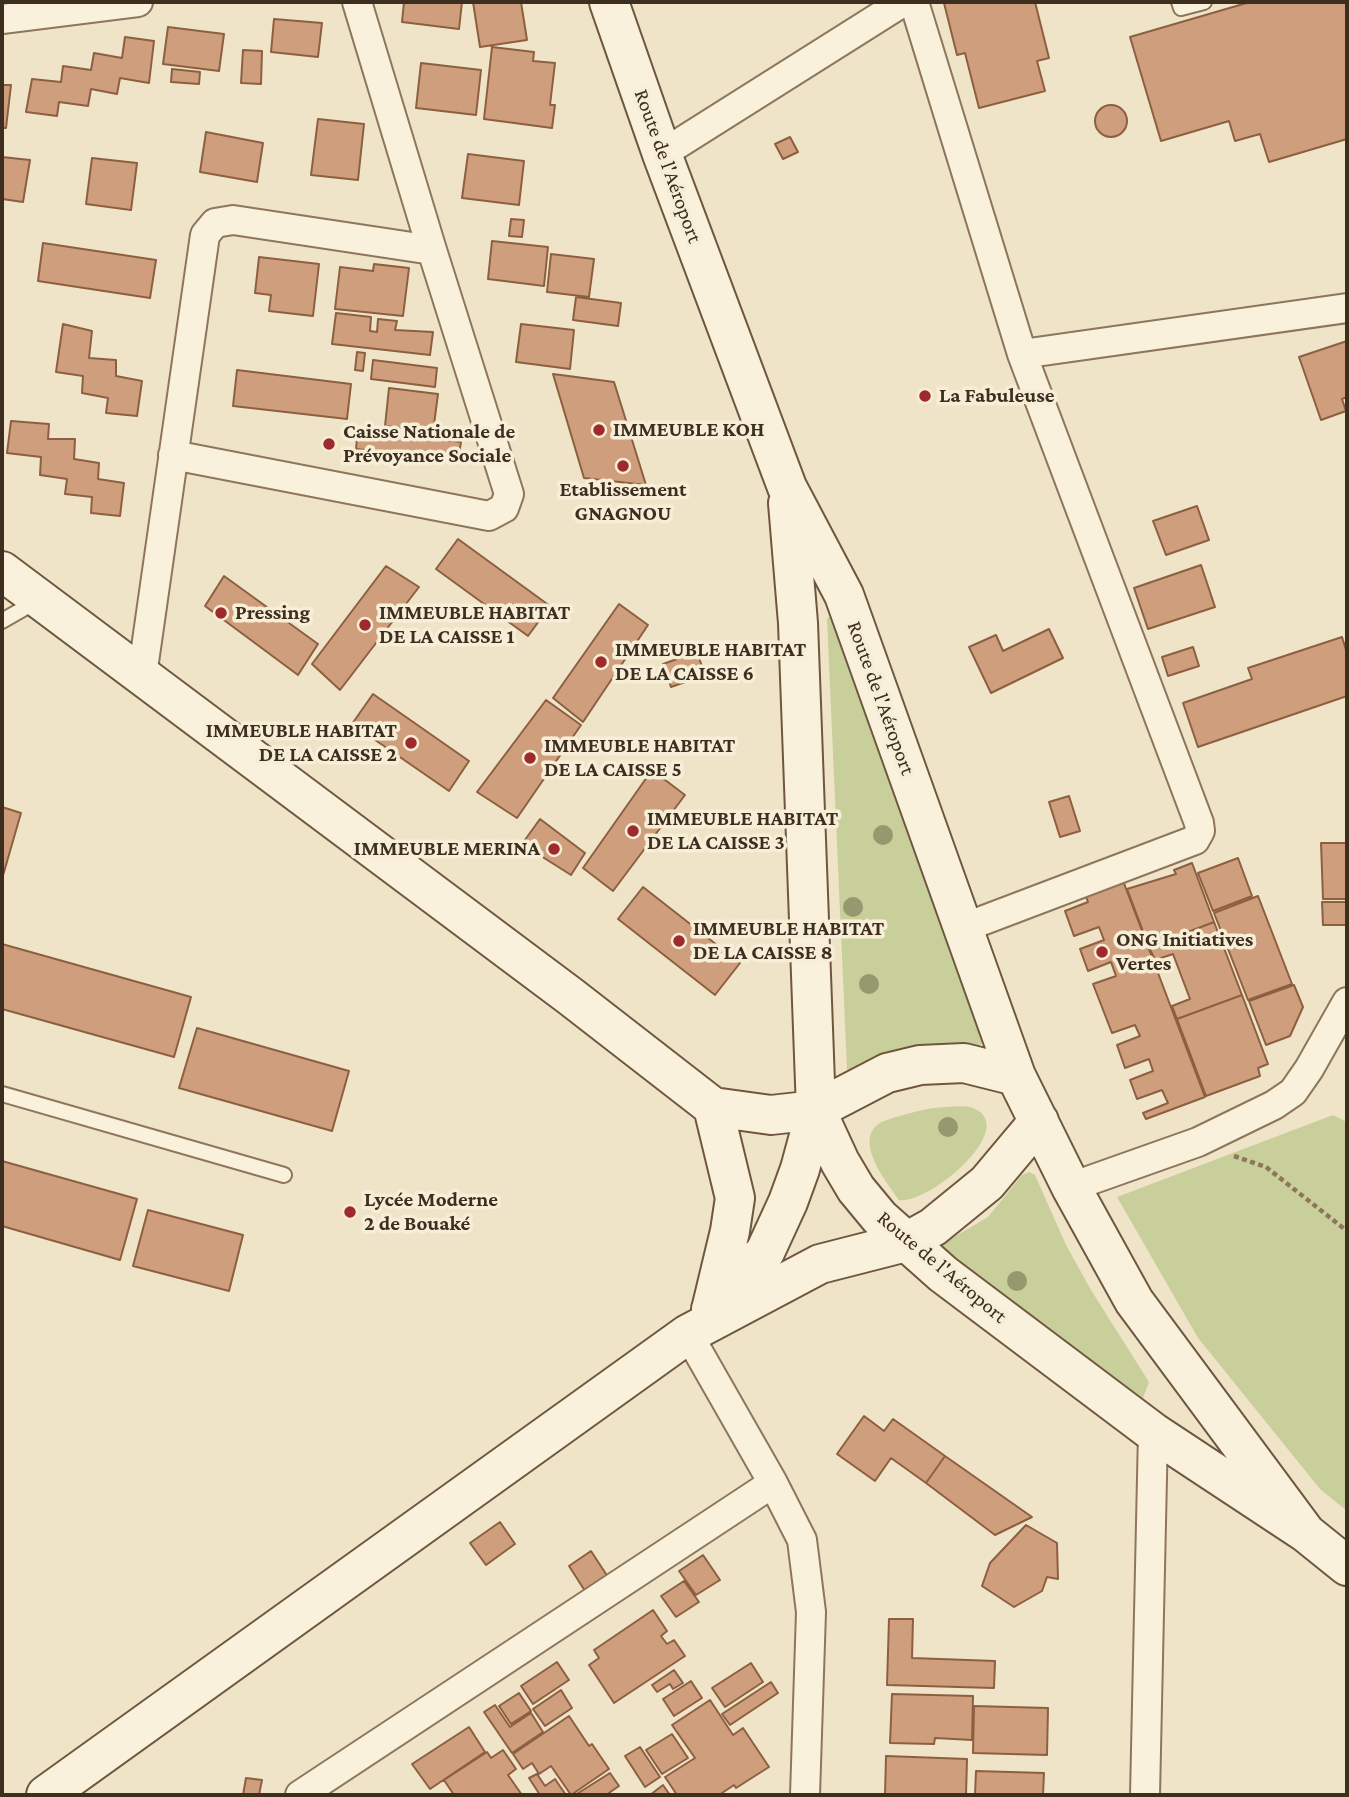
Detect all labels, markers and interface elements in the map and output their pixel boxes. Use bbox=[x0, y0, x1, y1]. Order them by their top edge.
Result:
street label: Route de l'Aéroport bbox=[628, 86, 708, 246]
place label: La Fabuleuse bbox=[939, 383, 1055, 409]
marker: La Fabuleuse bbox=[917, 388, 933, 404]
place label: IMMEUBLE KOH bbox=[613, 417, 764, 443]
place label: Caisse Nationale de Prévoyance Sociale bbox=[343, 419, 515, 469]
marker: IMMEUBLE KOH bbox=[591, 422, 607, 438]
marker: Caisse Nationale de Prévoyance Sociale bbox=[321, 436, 337, 452]
marker: Etablissement GNAGNOU bbox=[615, 458, 631, 474]
place label: Etablissement GNAGNOU bbox=[559, 477, 687, 527]
place label: Pressing bbox=[235, 600, 310, 626]
place label: IMMEUBLE HABITAT DE LA CAISSE 1 bbox=[379, 600, 570, 650]
marker: Pressing bbox=[213, 605, 229, 621]
marker: IMMEUBLE HABITAT DE LA CAISSE 1 bbox=[357, 617, 373, 633]
street label: Route de l'Aéroport bbox=[841, 618, 921, 778]
place label: IMMEUBLE HABITAT DE LA CAISSE 6 bbox=[615, 637, 806, 687]
marker: IMMEUBLE HABITAT DE LA CAISSE 6 bbox=[593, 654, 609, 670]
place label: IMMEUBLE HABITAT DE LA CAISSE 2 bbox=[206, 718, 397, 768]
place label: IMMEUBLE HABITAT DE LA CAISSE 5 bbox=[544, 733, 735, 783]
marker: IMMEUBLE HABITAT DE LA CAISSE 2 bbox=[403, 735, 419, 751]
marker: IMMEUBLE HABITAT DE LA CAISSE 5 bbox=[522, 750, 538, 766]
place label: IMMEUBLE HABITAT DE LA CAISSE 3 bbox=[647, 806, 838, 856]
marker: IMMEUBLE HABITAT DE LA CAISSE 3 bbox=[625, 823, 641, 839]
place label: IMMEUBLE MERINA bbox=[354, 836, 540, 862]
marker: IMMEUBLE MERINA bbox=[546, 841, 562, 857]
place label: IMMEUBLE HABITAT DE LA CAISSE 8 bbox=[693, 916, 884, 966]
place label: ONG Initiatives Vertes bbox=[1116, 927, 1253, 977]
marker: IMMEUBLE HABITAT DE LA CAISSE 8 bbox=[671, 933, 687, 949]
marker: ONG Initiatives Vertes bbox=[1094, 944, 1110, 960]
place label: Lycée Moderne 2 de Bouaké bbox=[364, 1187, 498, 1237]
marker: Lycée Moderne 2 de Bouaké bbox=[342, 1204, 358, 1220]
street label: Route de l'Aéroport bbox=[872, 1205, 1012, 1329]

